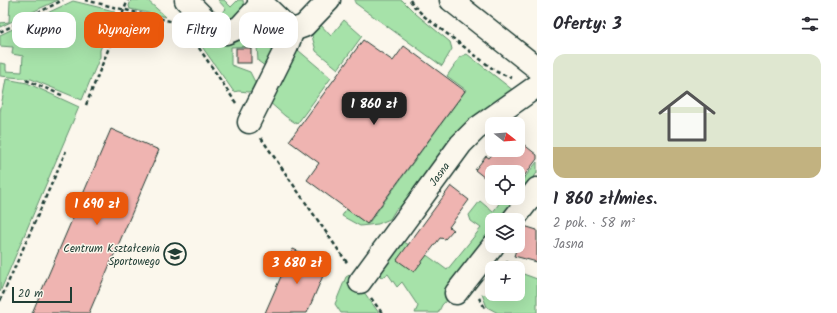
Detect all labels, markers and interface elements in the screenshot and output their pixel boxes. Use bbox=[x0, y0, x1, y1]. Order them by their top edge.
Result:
text: Oferty: 3 bbox=[553, 11, 622, 38]
chip: Kupno bbox=[12, 12, 76, 48]
chip: Wynajem bbox=[84, 12, 164, 48]
chip: Filtry bbox=[172, 12, 231, 48]
chip: Nowe bbox=[239, 12, 298, 48]
icon: filters bbox=[799, 13, 821, 35]
icon: home bbox=[651, 80, 723, 152]
pin: 1 860 zł bbox=[333, 92, 415, 126]
text: 1 860 zł bbox=[351, 94, 397, 115]
north arrow bbox=[485, 117, 525, 157]
map controls bbox=[485, 117, 525, 301]
street label: Jasna bbox=[425, 159, 455, 190]
button: locate bbox=[485, 165, 525, 205]
text: 1 860 zł/mies. bbox=[553, 186, 657, 213]
pin: 1 690 zł bbox=[56, 192, 138, 226]
text: 1 690 zł bbox=[74, 194, 120, 215]
button: layers bbox=[485, 213, 525, 253]
text: 2 pok. · 58 m² bbox=[553, 213, 635, 234]
text: Jasna bbox=[553, 234, 584, 255]
place label: Centrum Kształcenia Sportowego bbox=[63, 240, 160, 271]
school or university icon: Centrum Kształcenia Sportowego bbox=[162, 241, 188, 267]
pin: 3 680 zł bbox=[256, 251, 338, 285]
text: 3 680 zł bbox=[272, 253, 322, 274]
button: + bbox=[485, 261, 525, 301]
scale bar bbox=[12, 285, 72, 304]
text: 20 m bbox=[18, 285, 43, 303]

